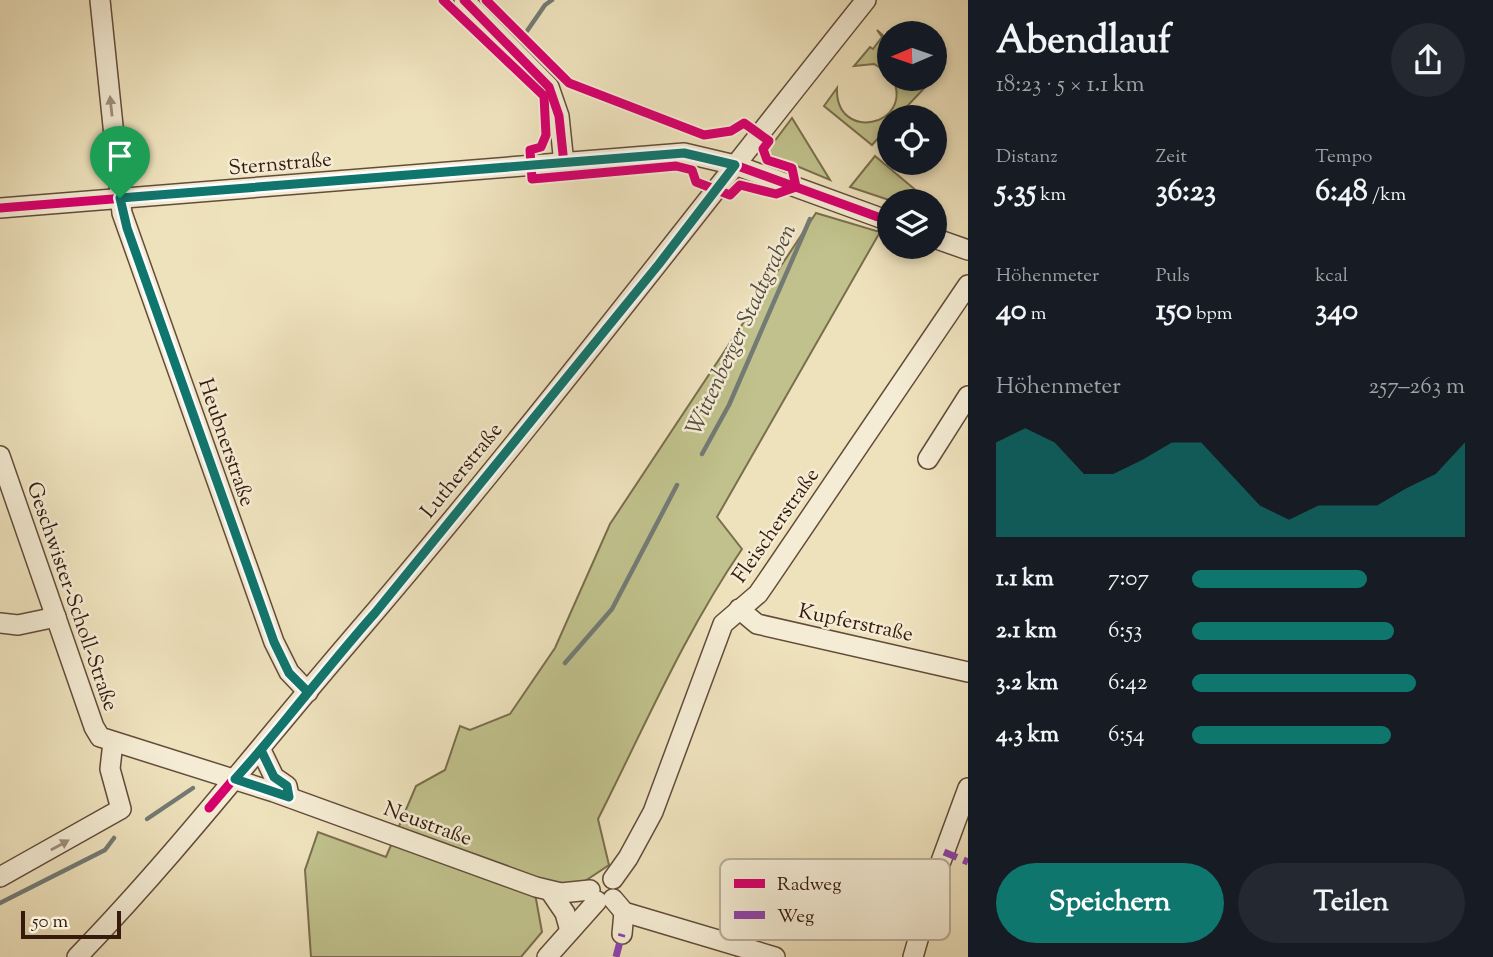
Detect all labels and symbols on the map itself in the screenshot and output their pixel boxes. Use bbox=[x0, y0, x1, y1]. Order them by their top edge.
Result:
north arrow bbox=[877, 21, 947, 91]
one-way arrow bbox=[105, 95, 116, 117]
pin bbox=[90, 126, 150, 198]
street label: Sternstraße bbox=[227, 146, 333, 184]
water label: Wittenberger Stadtgraben bbox=[679, 219, 806, 441]
street label: Heubnerstraße bbox=[189, 375, 261, 511]
street label: Lutherstraße bbox=[415, 417, 511, 526]
street label: Fleischerstraße bbox=[726, 463, 827, 590]
street label: Geschwister-Scholl-Straße bbox=[18, 478, 124, 715]
street label: Kupferstraße bbox=[795, 597, 916, 651]
street label: Neustraße bbox=[379, 795, 476, 855]
one-way arrow bbox=[50, 839, 70, 851]
legend bbox=[720, 859, 950, 940]
text: Radweg bbox=[777, 872, 841, 899]
text: Weg bbox=[777, 904, 814, 931]
scale bar bbox=[21, 908, 121, 940]

